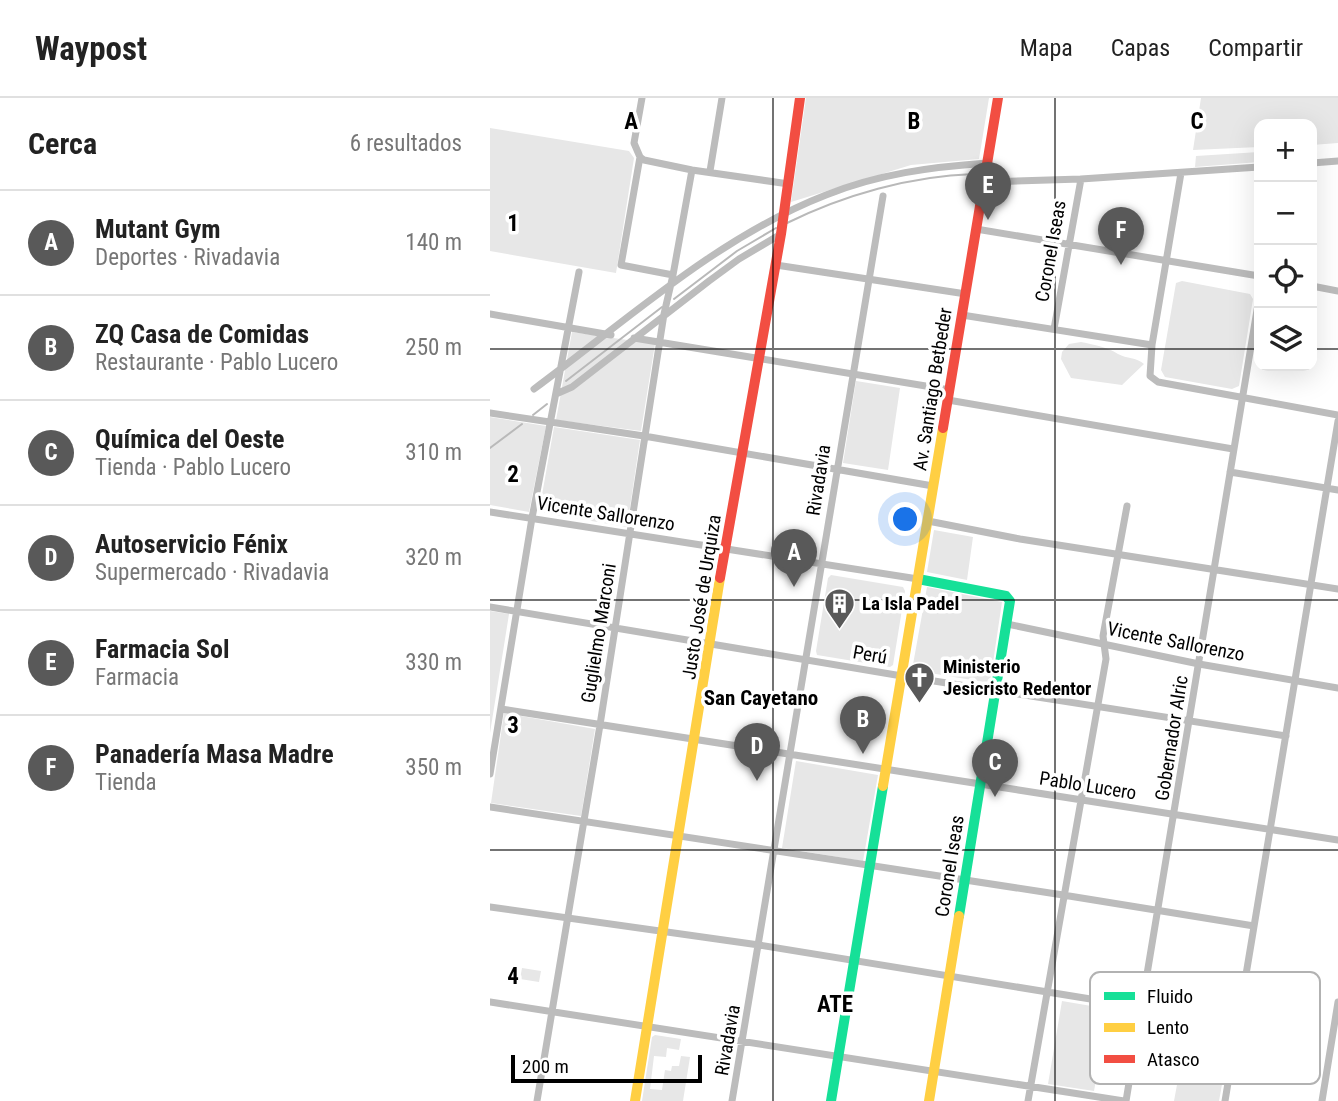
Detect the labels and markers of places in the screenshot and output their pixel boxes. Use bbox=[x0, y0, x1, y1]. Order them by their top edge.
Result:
pin: E bbox=[965, 162, 1011, 220]
pin: F bbox=[1098, 207, 1144, 265]
pin: A bbox=[771, 529, 817, 587]
building icon: La Isla Padel bbox=[822, 586, 856, 630]
place label: La Isla Padel bbox=[862, 592, 959, 615]
place label: Ministerio Jesicristo Redentor bbox=[943, 655, 1091, 700]
church icon: Ministerio Jesicristo Redentor bbox=[903, 660, 937, 704]
pin: B bbox=[840, 696, 886, 754]
pin: D bbox=[734, 723, 780, 781]
pin: C bbox=[972, 739, 1018, 797]

